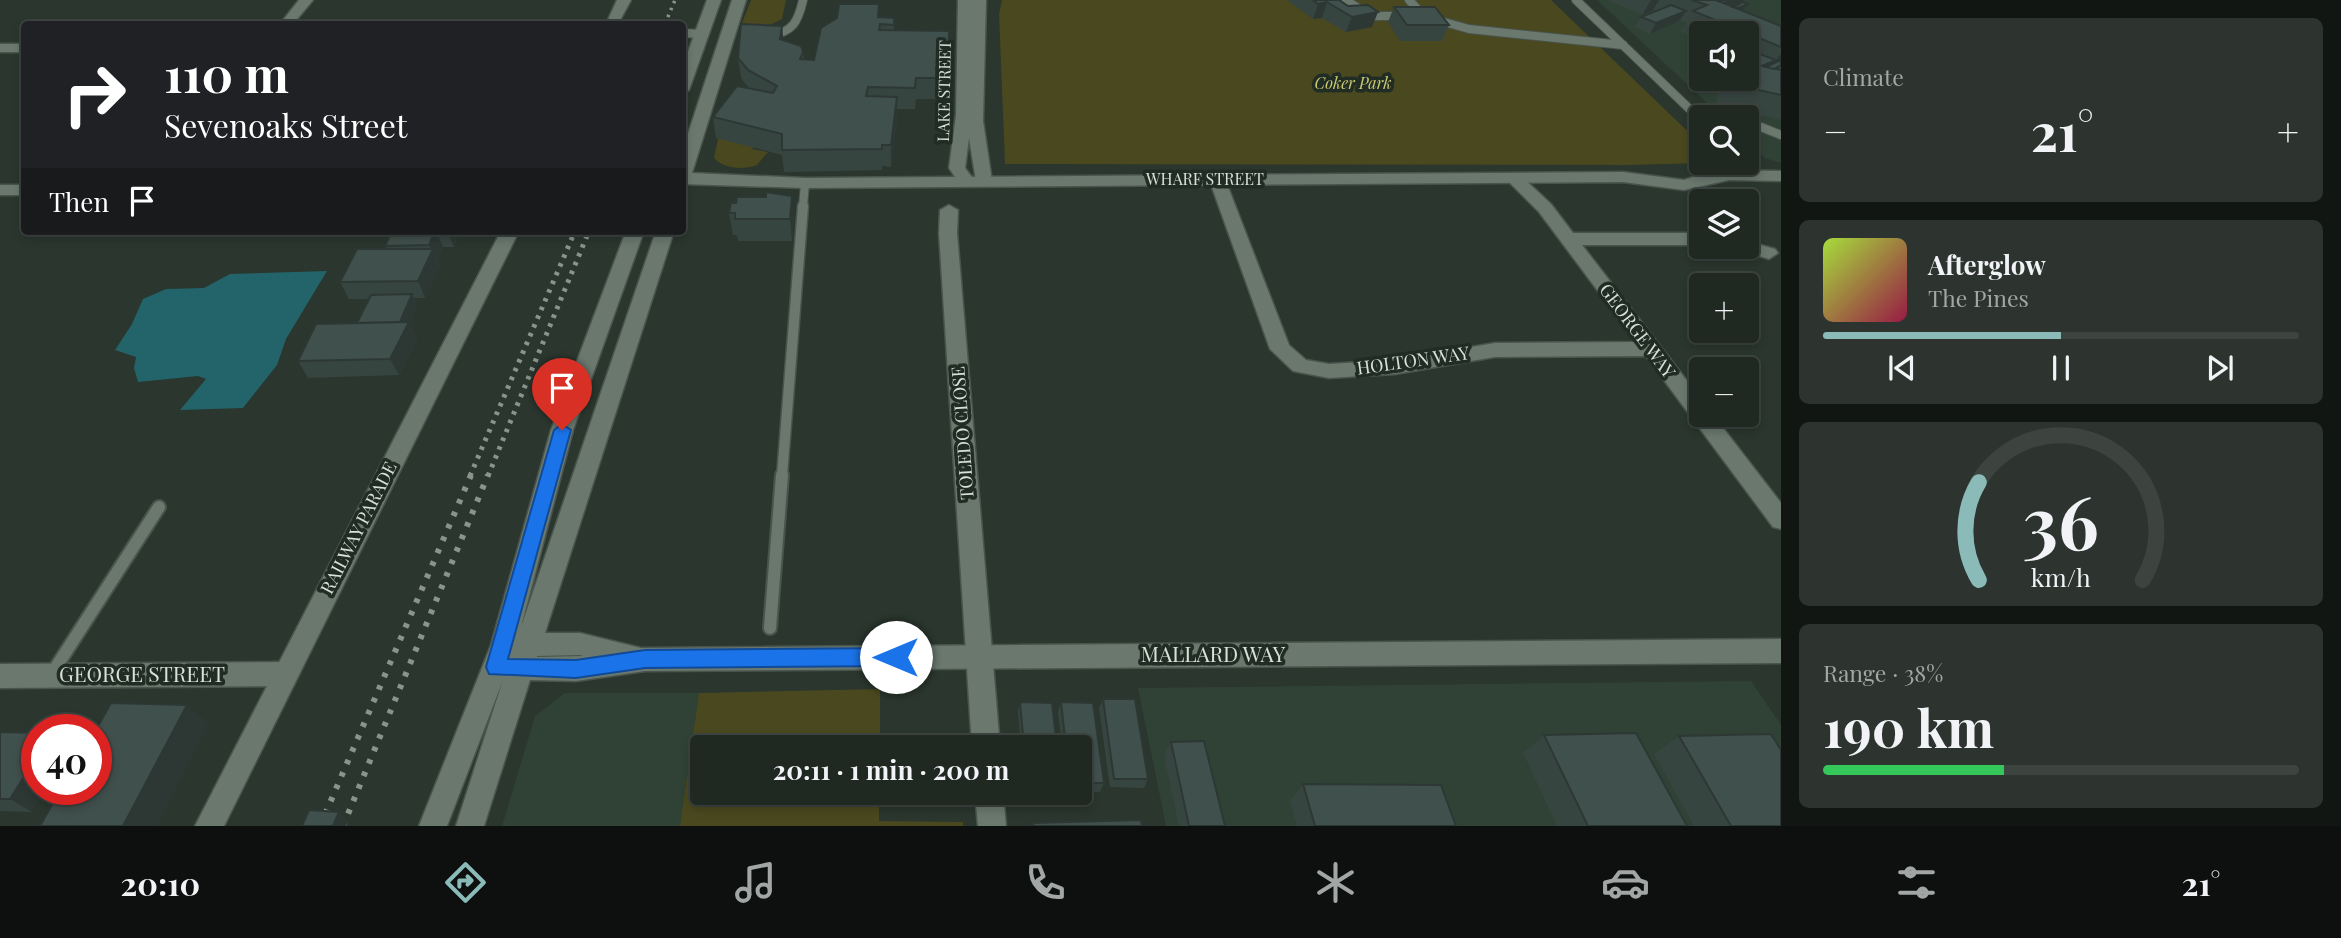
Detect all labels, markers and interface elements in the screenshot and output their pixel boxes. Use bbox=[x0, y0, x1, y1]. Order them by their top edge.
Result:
map controls bbox=[1689, 21, 1759, 427]
button: sound bbox=[1689, 21, 1759, 91]
text: 110 m bbox=[164, 40, 289, 105]
street label: LAKE STREET bbox=[932, 40, 955, 142]
icon: right bbox=[49, 49, 140, 140]
text: Climate bbox=[1823, 61, 1904, 92]
park label: Coker Park bbox=[1314, 72, 1392, 93]
text: 21° bbox=[2031, 96, 2094, 165]
text: Sevenoaks Street bbox=[164, 103, 407, 146]
button: search bbox=[1689, 105, 1759, 175]
text: − bbox=[1823, 105, 1848, 156]
text: + bbox=[2277, 105, 2299, 156]
street label: WHARF STREET bbox=[1145, 168, 1264, 189]
icon: arrive bbox=[123, 182, 161, 220]
text: Then bbox=[49, 184, 109, 219]
button: layers bbox=[1689, 189, 1759, 259]
text: Afterglow bbox=[1928, 247, 2046, 282]
button: + bbox=[1689, 273, 1759, 343]
street label: GEORGE WAY bbox=[1594, 278, 1681, 383]
text: The Pines bbox=[1928, 282, 2029, 313]
street label: HOLTON WAY bbox=[1355, 340, 1471, 380]
icon: previous bbox=[1883, 349, 1921, 387]
icon: pause bbox=[2042, 349, 2080, 387]
icon: next bbox=[2201, 349, 2239, 387]
button: − bbox=[1689, 357, 1759, 427]
pin bbox=[532, 358, 592, 430]
street label: TOLEDO CLOSE bbox=[945, 365, 979, 501]
icon: arrive bbox=[543, 369, 581, 407]
street label: RAILWAY PARADE bbox=[314, 457, 402, 598]
text: 36 bbox=[2023, 471, 2099, 568]
text: km/h bbox=[2031, 560, 2091, 593]
position arrow bbox=[859, 620, 933, 694]
street label: MALLARD WAY bbox=[1141, 639, 1286, 667]
text: Range · 38% bbox=[1823, 657, 1943, 688]
street label: GEORGE STREET bbox=[59, 659, 225, 687]
text: 190 km bbox=[1823, 692, 1994, 761]
speed limit sign: 40 bbox=[21, 714, 112, 805]
text: 20:11 · 1 min · 200 m bbox=[773, 752, 1009, 787]
icon: directions bbox=[441, 858, 490, 907]
icon: music bbox=[731, 858, 780, 907]
icon: phone bbox=[1021, 858, 1070, 907]
icon: climate bbox=[1311, 858, 1360, 907]
icon: car bbox=[1601, 858, 1650, 907]
icon: filters bbox=[1892, 858, 1941, 907]
text: 20:10 bbox=[121, 861, 200, 904]
text: 21° bbox=[2182, 861, 2220, 904]

